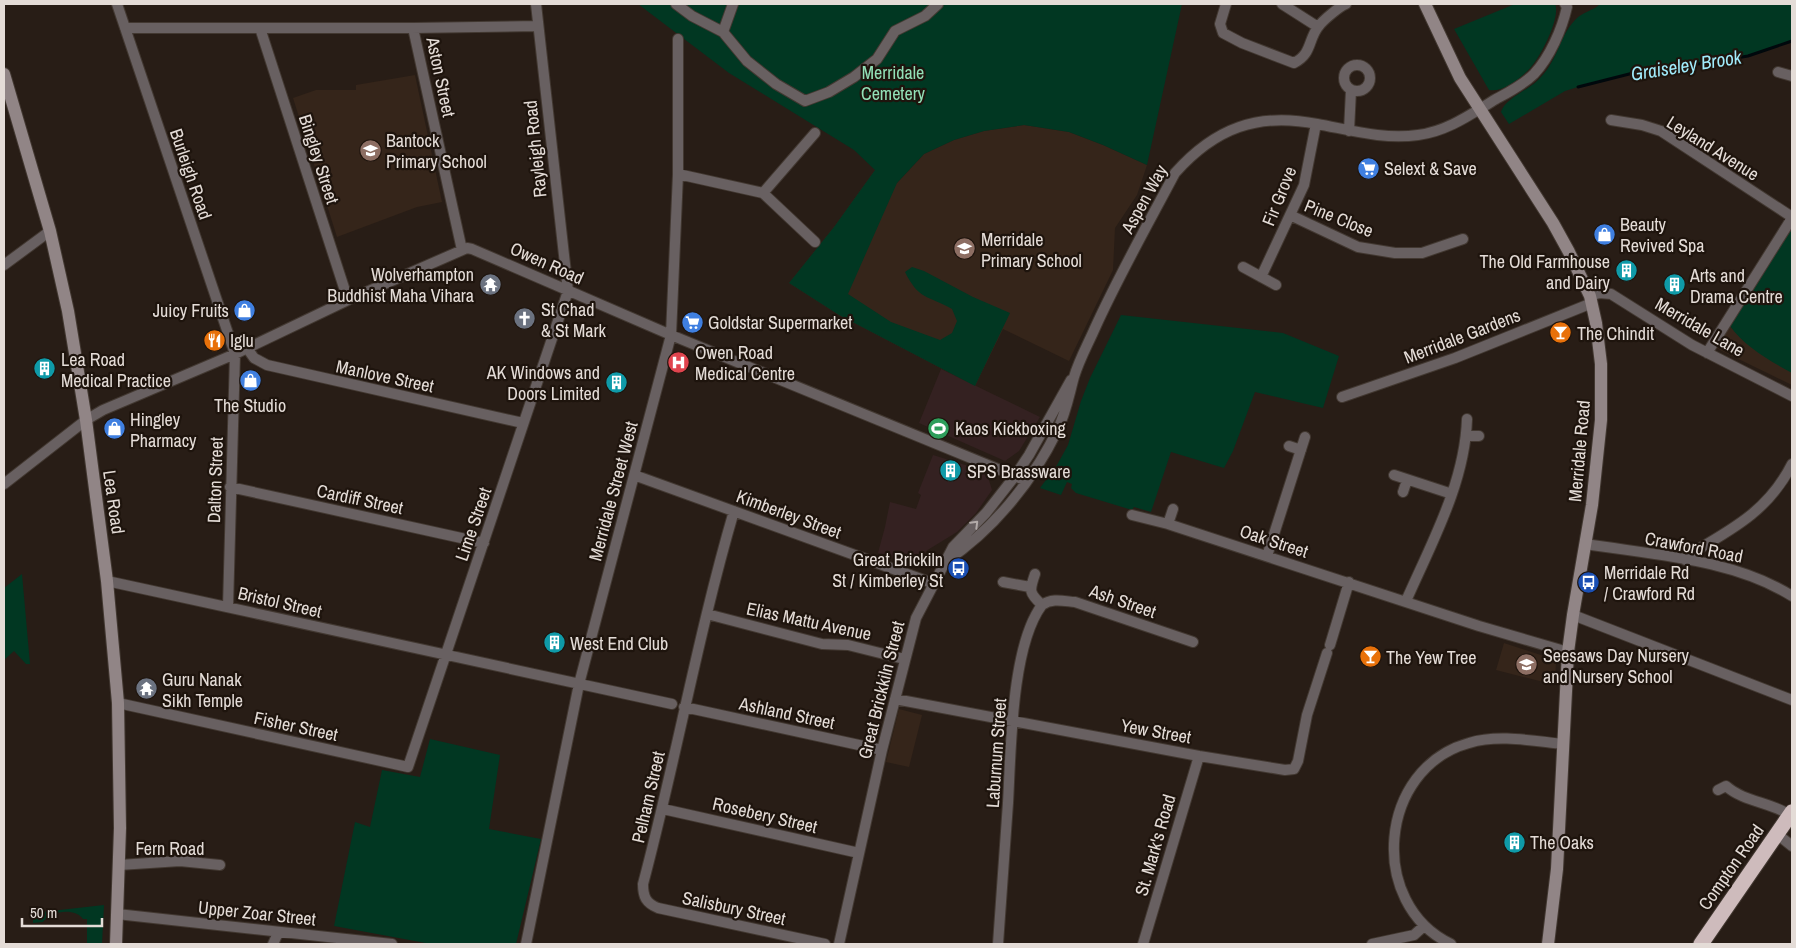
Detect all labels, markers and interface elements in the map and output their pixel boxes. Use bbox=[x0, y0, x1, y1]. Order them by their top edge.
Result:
street label: Aston Street bbox=[420, 34, 462, 119]
water label: Graiseley Brook bbox=[1629, 43, 1744, 87]
park label: Merridale Cemetery bbox=[861, 60, 926, 106]
street label: Rayleigh Road bbox=[517, 99, 553, 199]
street label: Leyland Avenue bbox=[1662, 110, 1764, 186]
street label: Bingley Street bbox=[293, 111, 345, 207]
street label: Burleigh Road bbox=[164, 125, 218, 223]
place label: Bantock Primary School bbox=[386, 128, 487, 174]
school or university icon: Bantock Primary School bbox=[358, 138, 382, 162]
supermarket icon: Selext & Save bbox=[1356, 156, 1380, 180]
place label: Selext & Save bbox=[1384, 156, 1477, 181]
street label: Aspen Way bbox=[1114, 160, 1173, 239]
street label: Fir Grove bbox=[1256, 162, 1302, 230]
street label: Pine Close bbox=[1301, 193, 1377, 243]
place label: Beauty Revived Spa bbox=[1620, 212, 1705, 258]
shop icon: Beauty Revived Spa bbox=[1592, 222, 1616, 246]
place label: Merridale Primary School bbox=[981, 227, 1082, 273]
street label: Owen Road bbox=[506, 236, 588, 290]
school or university icon: Merridale Primary School bbox=[953, 237, 977, 261]
place label: The Old Farmhouse and Dairy bbox=[1479, 249, 1611, 295]
building icon: The Old Farmhouse and Dairy bbox=[1614, 259, 1638, 283]
place label: Wolverhampton Buddhist Maha Vihara bbox=[327, 262, 474, 308]
place label: Arts and Drama Centre bbox=[1689, 263, 1783, 309]
temple icon: Wolverhampton Buddhist Maha Vihara bbox=[478, 272, 502, 296]
building icon: Arts and Drama Centre bbox=[1662, 273, 1686, 297]
street label: Merridale Lane bbox=[1651, 291, 1749, 363]
place label: St Chad & St Mark bbox=[541, 297, 606, 343]
place label: Juicy Fruits bbox=[153, 298, 229, 323]
shop icon: Juicy Fruits bbox=[233, 298, 257, 322]
street label: Merridale Gardens bbox=[1400, 302, 1524, 370]
church icon: St Chad & St Mark bbox=[513, 307, 537, 331]
supermarket icon: Goldstar Supermarket bbox=[680, 310, 704, 334]
place label: Goldstar Supermarket bbox=[708, 310, 852, 335]
bar icon: The Chindit bbox=[1549, 321, 1573, 345]
place label: The Chindit bbox=[1577, 321, 1654, 346]
restaurant icon: Iglu bbox=[202, 328, 226, 352]
place label: Iglu bbox=[230, 328, 254, 353]
place label: Owen Road Medical Centre bbox=[695, 340, 795, 386]
place label: Lea Road Medical Practice bbox=[61, 347, 171, 393]
hospital icon: Owen Road Medical Centre bbox=[667, 350, 691, 374]
street label: Manlove Street bbox=[334, 353, 436, 399]
building icon: Lea Road Medical Practice bbox=[33, 357, 57, 381]
place label: AK Windows and Doors Limited bbox=[486, 360, 600, 406]
shop icon: The Studio bbox=[238, 368, 262, 392]
building icon: AK Windows and Doors Limited bbox=[604, 370, 628, 394]
place label: The Studio bbox=[214, 393, 286, 418]
street label: Merridale Road bbox=[1562, 399, 1596, 503]
place label: Hingley Pharmacy bbox=[130, 407, 197, 453]
sports icon: Kaos Kickboxing bbox=[927, 416, 951, 440]
place label: Kaos Kickboxing bbox=[955, 416, 1067, 441]
shop icon: Hingley Pharmacy bbox=[102, 417, 126, 441]
street label: Merridale Street West bbox=[582, 419, 644, 563]
street label: Dalton Street bbox=[201, 437, 229, 523]
building icon: SPS Brassware bbox=[939, 459, 963, 483]
place label: SPS Brassware bbox=[967, 459, 1070, 484]
street label: Lea Road bbox=[97, 469, 131, 535]
street label: Cardiff Street bbox=[315, 478, 405, 520]
street label: Kimberley Street bbox=[733, 483, 845, 545]
street label: Lime Street bbox=[449, 484, 497, 564]
street label: Oak Street bbox=[1237, 518, 1311, 564]
one-way arrow bbox=[969, 521, 978, 530]
street label: Crawford Road bbox=[1643, 525, 1745, 569]
place label: Great Brickiln St / Kimberley St bbox=[832, 547, 943, 593]
bus stop icon: Great Brickiln St / Kimberley St bbox=[947, 557, 971, 581]
place label: Merridale Rd / Crawford Rd bbox=[1604, 560, 1695, 606]
bus stop icon: Merridale Rd / Crawford Rd bbox=[1576, 570, 1600, 594]
street label: Ash Street bbox=[1085, 578, 1160, 624]
street label: Bristol Street bbox=[236, 580, 324, 624]
street label: Elias Mattu Avenue bbox=[744, 596, 874, 646]
street label: Great Brickkiln Street bbox=[852, 619, 910, 761]
building icon: West End Club bbox=[542, 631, 566, 655]
place label: West End Club bbox=[570, 631, 668, 656]
place label: Seesaws Day Nursery and Nursery School bbox=[1543, 643, 1690, 689]
bar icon: The Yew Tree bbox=[1358, 645, 1382, 669]
place label: The Yew Tree bbox=[1386, 645, 1477, 670]
school or university icon: Seesaws Day Nursery and Nursery School bbox=[1515, 653, 1539, 677]
place label: Guru Nanak Sikh Temple bbox=[162, 667, 243, 713]
temple icon: Guru Nanak Sikh Temple bbox=[134, 677, 158, 701]
street label: Ashland Street bbox=[736, 690, 837, 735]
street label: Laburnum Street bbox=[980, 697, 1012, 809]
street label: Fisher Street bbox=[252, 705, 340, 747]
street label: Yew Street bbox=[1119, 713, 1193, 749]
street label: Pelham Street bbox=[625, 749, 671, 845]
street label: Rosebery Street bbox=[710, 791, 820, 839]
street label: St. Mark's Road bbox=[1129, 791, 1181, 899]
street label: Compton Road bbox=[1692, 819, 1770, 915]
building icon: The Oaks bbox=[1502, 830, 1526, 854]
place label: The Oaks bbox=[1530, 830, 1594, 855]
street label: Fern Road bbox=[135, 836, 205, 861]
street label: Salisbury Street bbox=[680, 885, 788, 931]
street label: Upper Zoar Street bbox=[197, 894, 317, 932]
scale bar bbox=[22, 896, 102, 928]
text: 50 m bbox=[30, 902, 57, 923]

